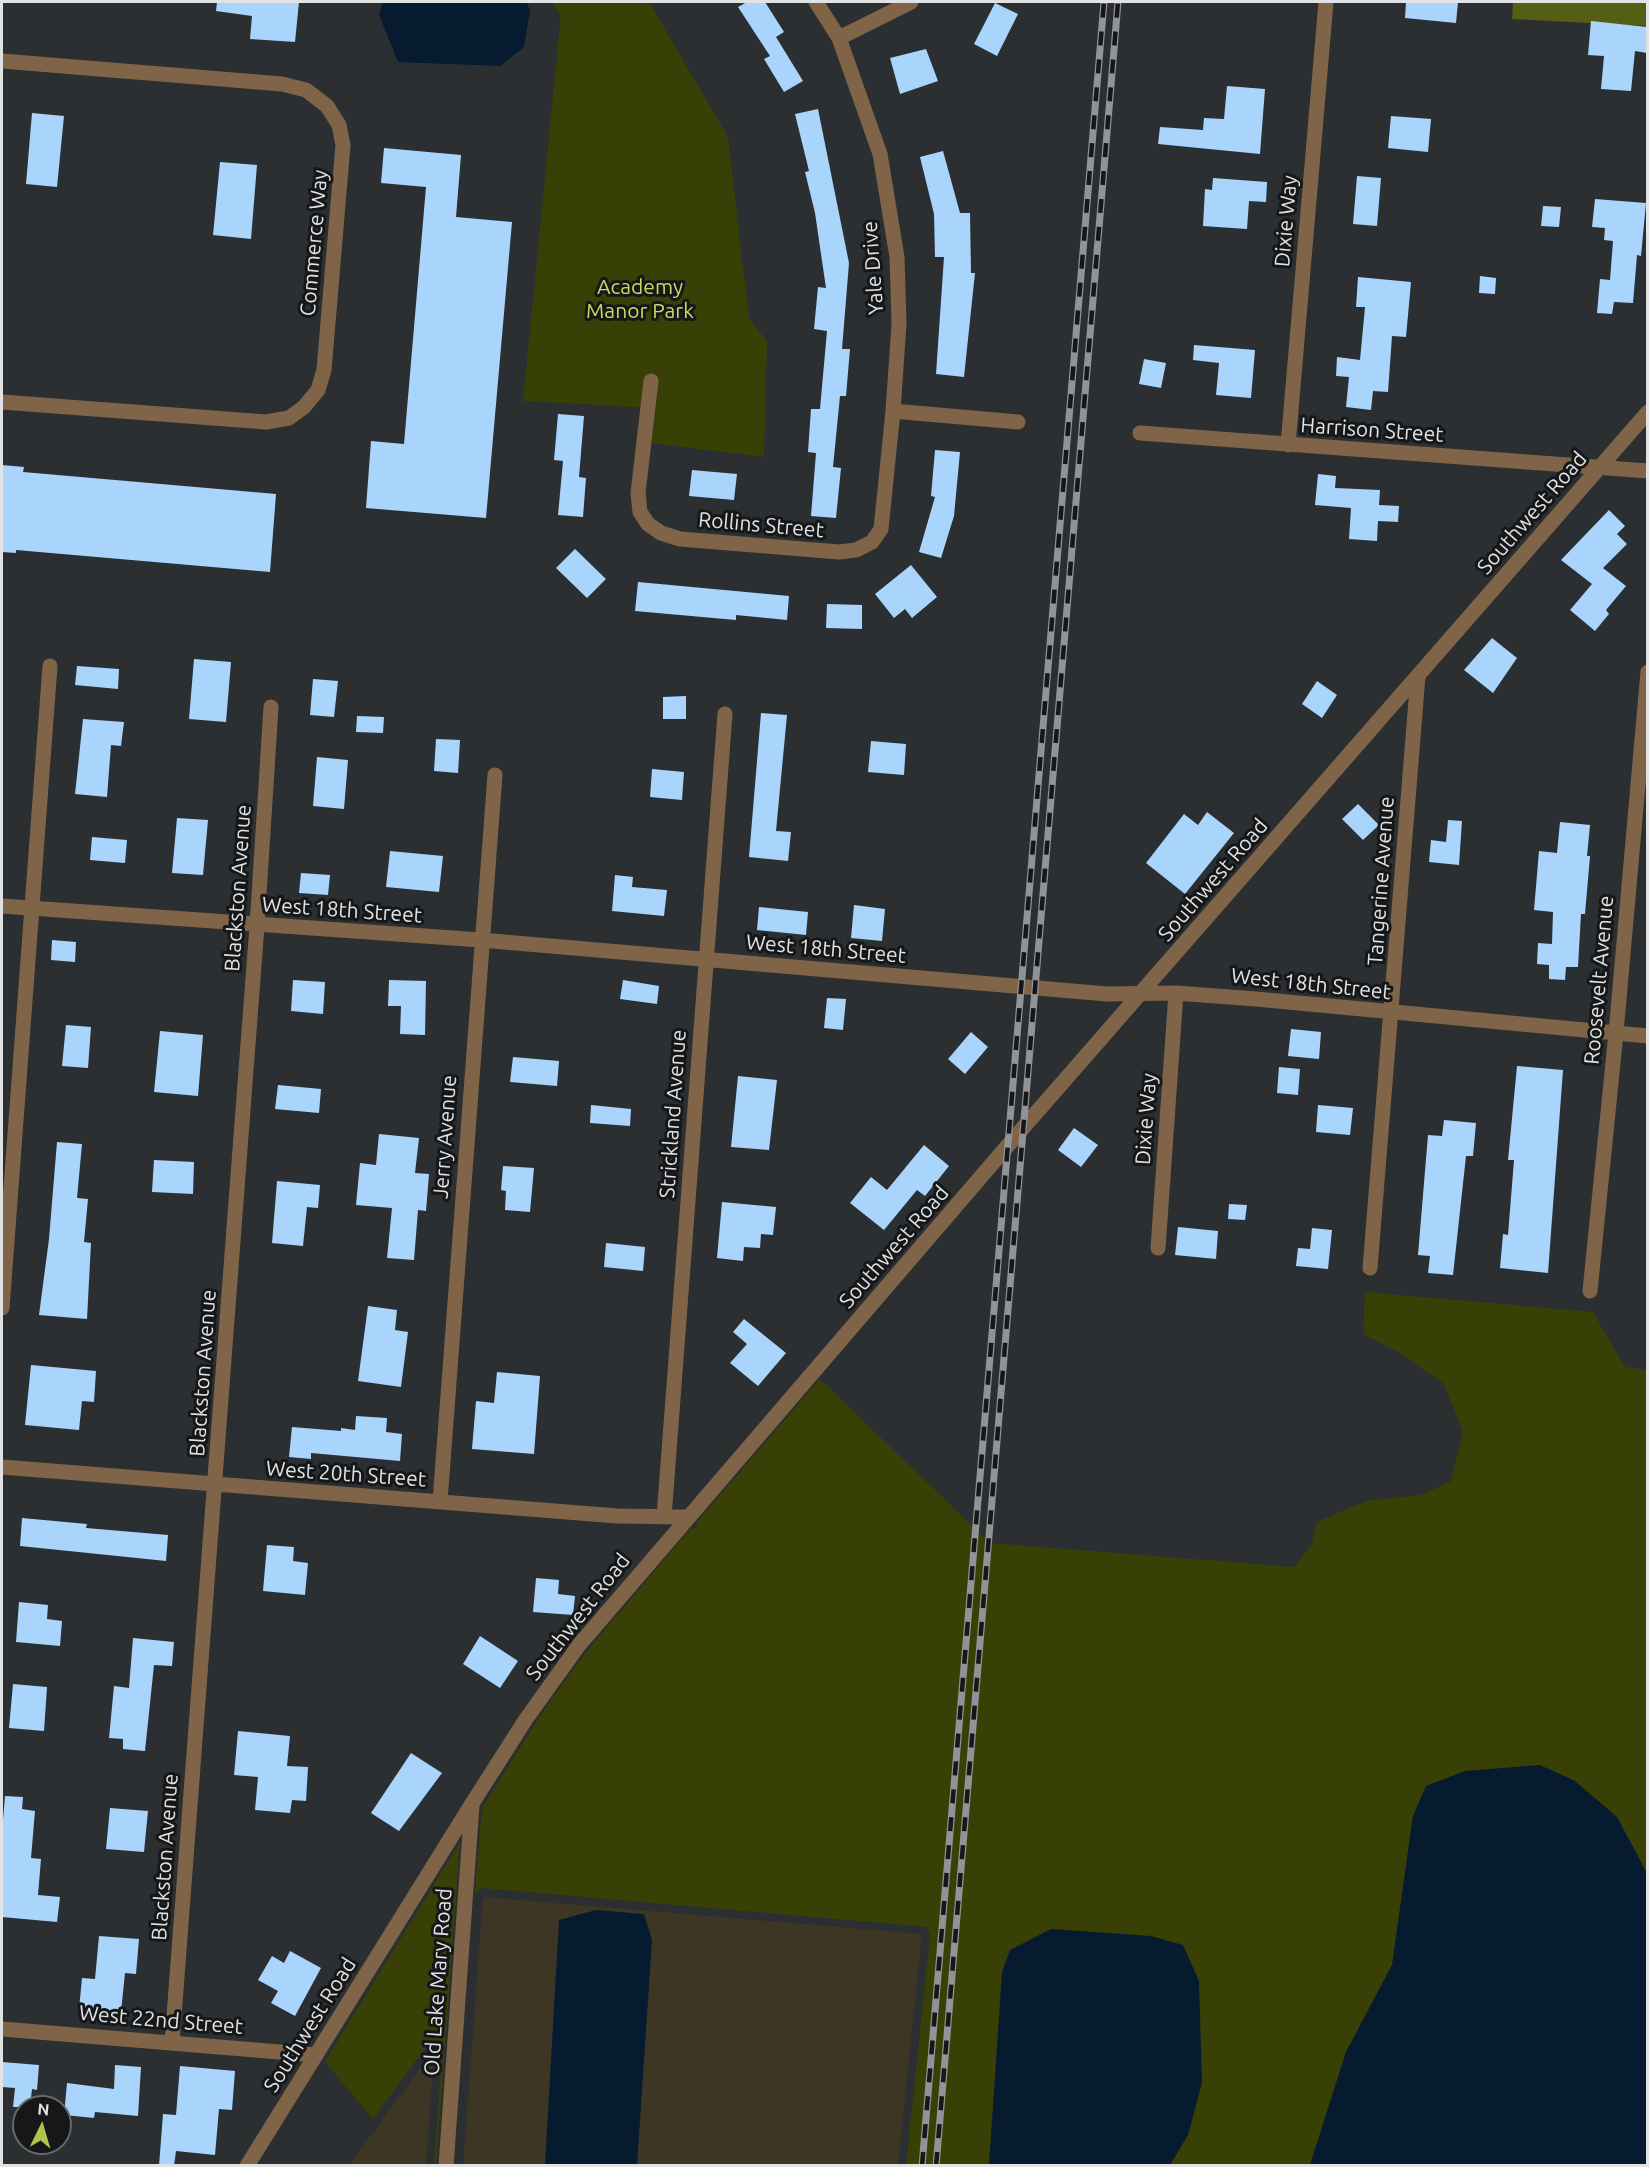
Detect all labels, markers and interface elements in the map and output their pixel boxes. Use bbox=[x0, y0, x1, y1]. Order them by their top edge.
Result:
street label: Commerce Way bbox=[295, 169, 333, 317]
street label: Dixie Way bbox=[1269, 174, 1303, 268]
street label: Yale Drive bbox=[857, 220, 889, 316]
park label: Academy Manor Park bbox=[586, 274, 694, 324]
street label: Harrison Street bbox=[1300, 412, 1444, 448]
street label: Southwest Road bbox=[1472, 447, 1592, 579]
street label: Rollins Street bbox=[697, 507, 825, 543]
street label: Tangerine Avenue bbox=[1363, 796, 1399, 966]
street label: Blackston Avenue bbox=[220, 804, 256, 972]
street label: Southwest Road bbox=[1153, 814, 1273, 946]
street label: West 18th Street bbox=[261, 892, 423, 928]
street label: Roosevelt Avenue bbox=[1579, 895, 1619, 1065]
street label: West 18th Street bbox=[745, 929, 907, 969]
street label: West 18th Street bbox=[1230, 963, 1392, 1005]
street label: Strickland Avenue bbox=[655, 1029, 691, 1199]
street label: Dixie Way bbox=[1130, 1072, 1162, 1166]
street label: Jerry Avenue bbox=[428, 1074, 462, 1200]
street label: Southwest Road bbox=[834, 1181, 954, 1313]
street label: Blackston Avenue bbox=[185, 1289, 221, 1457]
street label: West 20th Street bbox=[265, 1456, 427, 1492]
street label: Southwest Road bbox=[521, 1549, 635, 1685]
street label: Blackston Avenue bbox=[147, 1773, 183, 1941]
street label: Old Lake Mary Road bbox=[419, 1887, 457, 2077]
street label: Southwest Road bbox=[259, 1953, 361, 2097]
street label: West 22nd Street bbox=[78, 2000, 244, 2040]
north arrow bbox=[12, 2095, 72, 2155]
text: N bbox=[37, 2100, 50, 2119]

